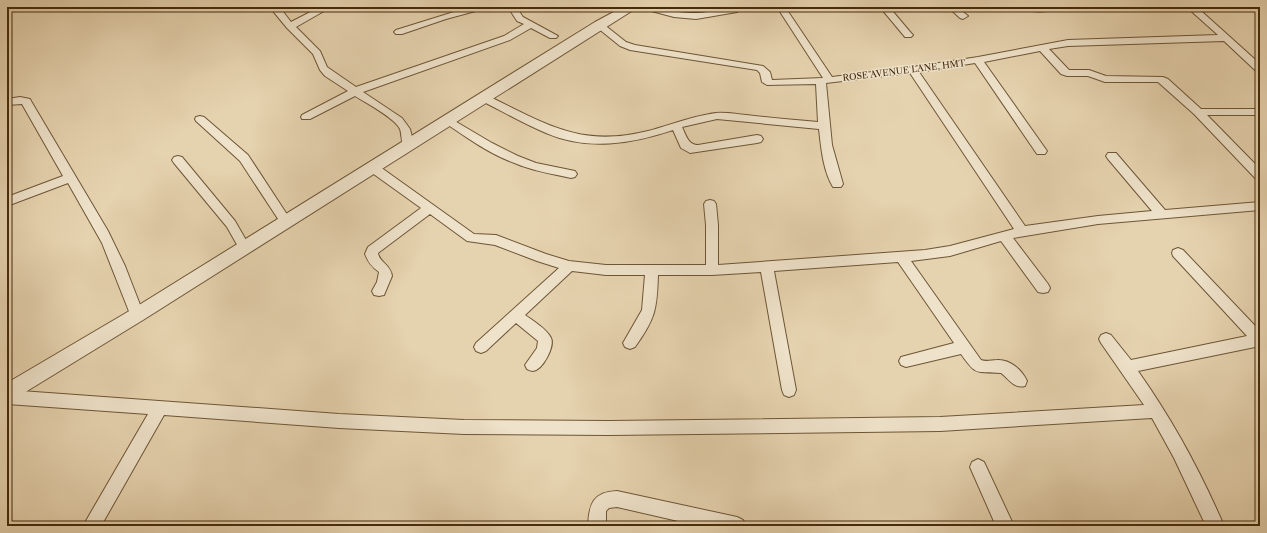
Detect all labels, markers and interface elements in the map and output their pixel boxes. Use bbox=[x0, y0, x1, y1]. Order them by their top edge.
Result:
street label: ROSE AVENUE LANE, HMT bbox=[842, 57, 966, 83]

